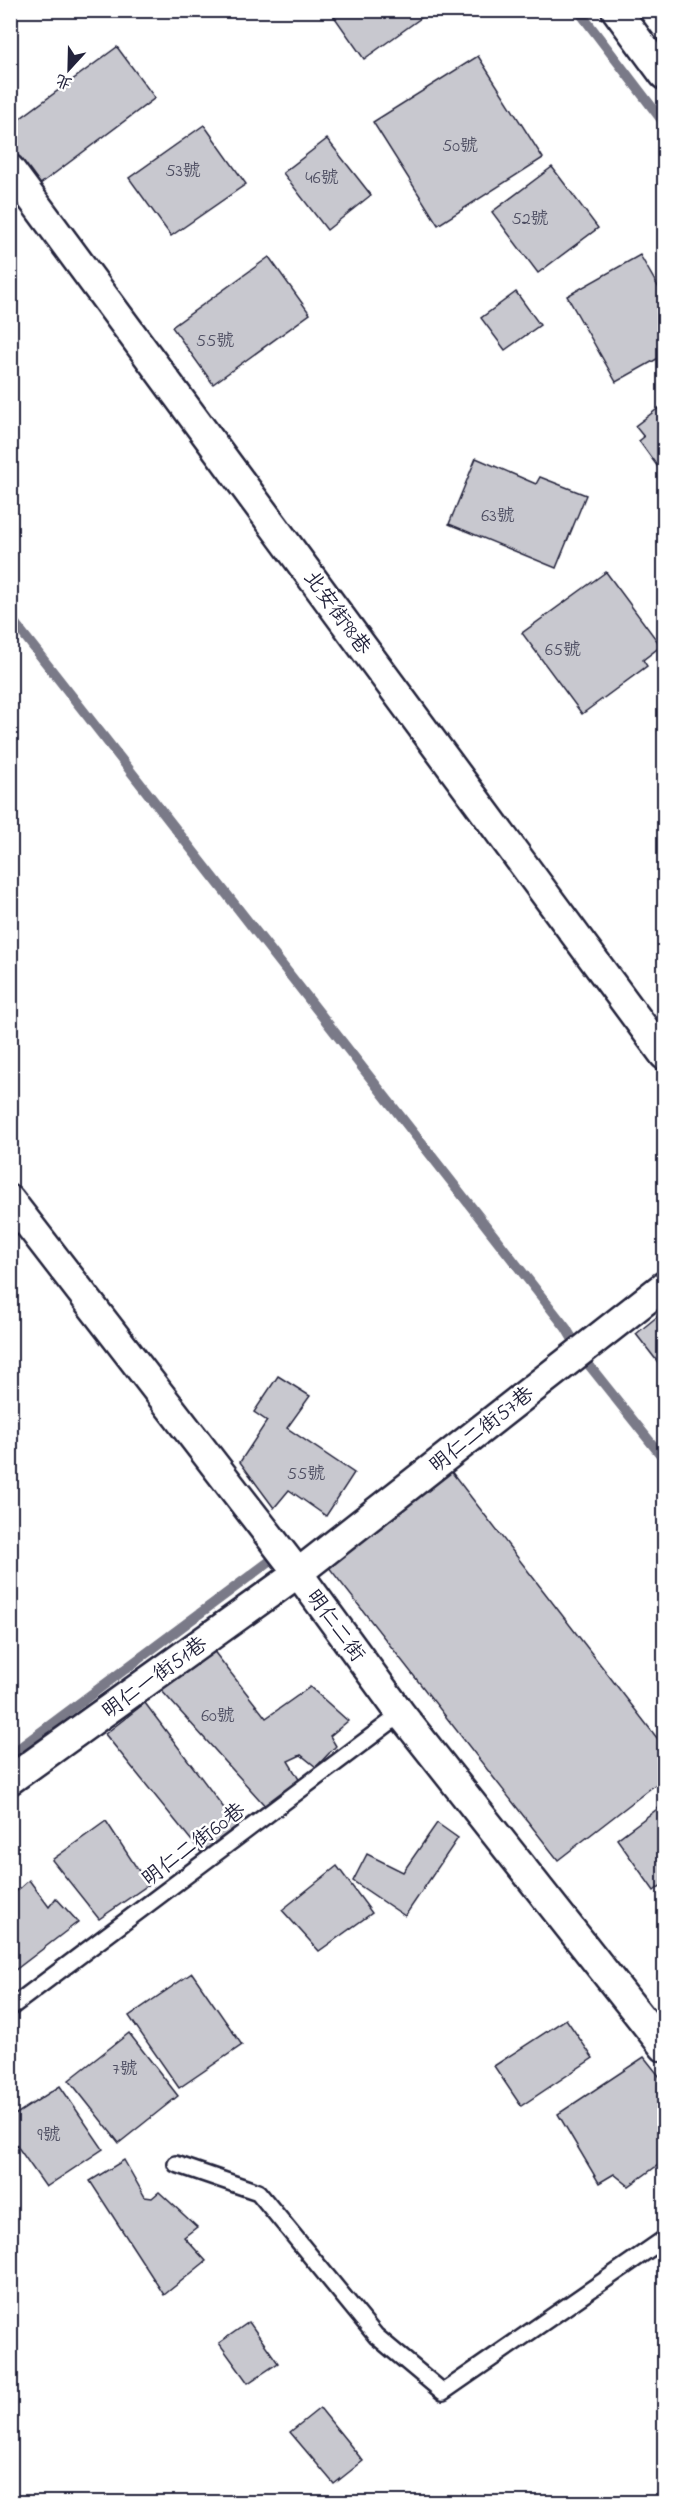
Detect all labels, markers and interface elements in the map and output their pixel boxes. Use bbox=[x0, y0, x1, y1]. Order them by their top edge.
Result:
north arrow bbox=[39, 39, 99, 99]
text: 北 bbox=[52, 67, 76, 95]
house number: 50號 bbox=[442, 134, 478, 160]
house number: 53號 bbox=[165, 159, 201, 185]
house number: 46號 bbox=[305, 166, 339, 192]
house number: 52號 bbox=[511, 207, 549, 233]
house number: 55號 bbox=[196, 329, 234, 355]
house number: 63號 bbox=[481, 504, 515, 530]
street label: 北安街98巷 bbox=[295, 565, 377, 662]
house number: 65號 bbox=[545, 638, 581, 664]
street label: 明仁二街57巷 bbox=[423, 1380, 541, 1481]
house number: 55號 bbox=[287, 1462, 325, 1488]
street label: 明仁二街 bbox=[298, 1583, 371, 1669]
street label: 明仁一街51巷 bbox=[96, 1630, 214, 1727]
house number: 60號 bbox=[201, 1704, 235, 1730]
street label: 明仁二街60巷 bbox=[136, 1797, 252, 1895]
house number: 7號 bbox=[112, 2057, 138, 2083]
house number: 9號 bbox=[37, 2123, 61, 2149]

